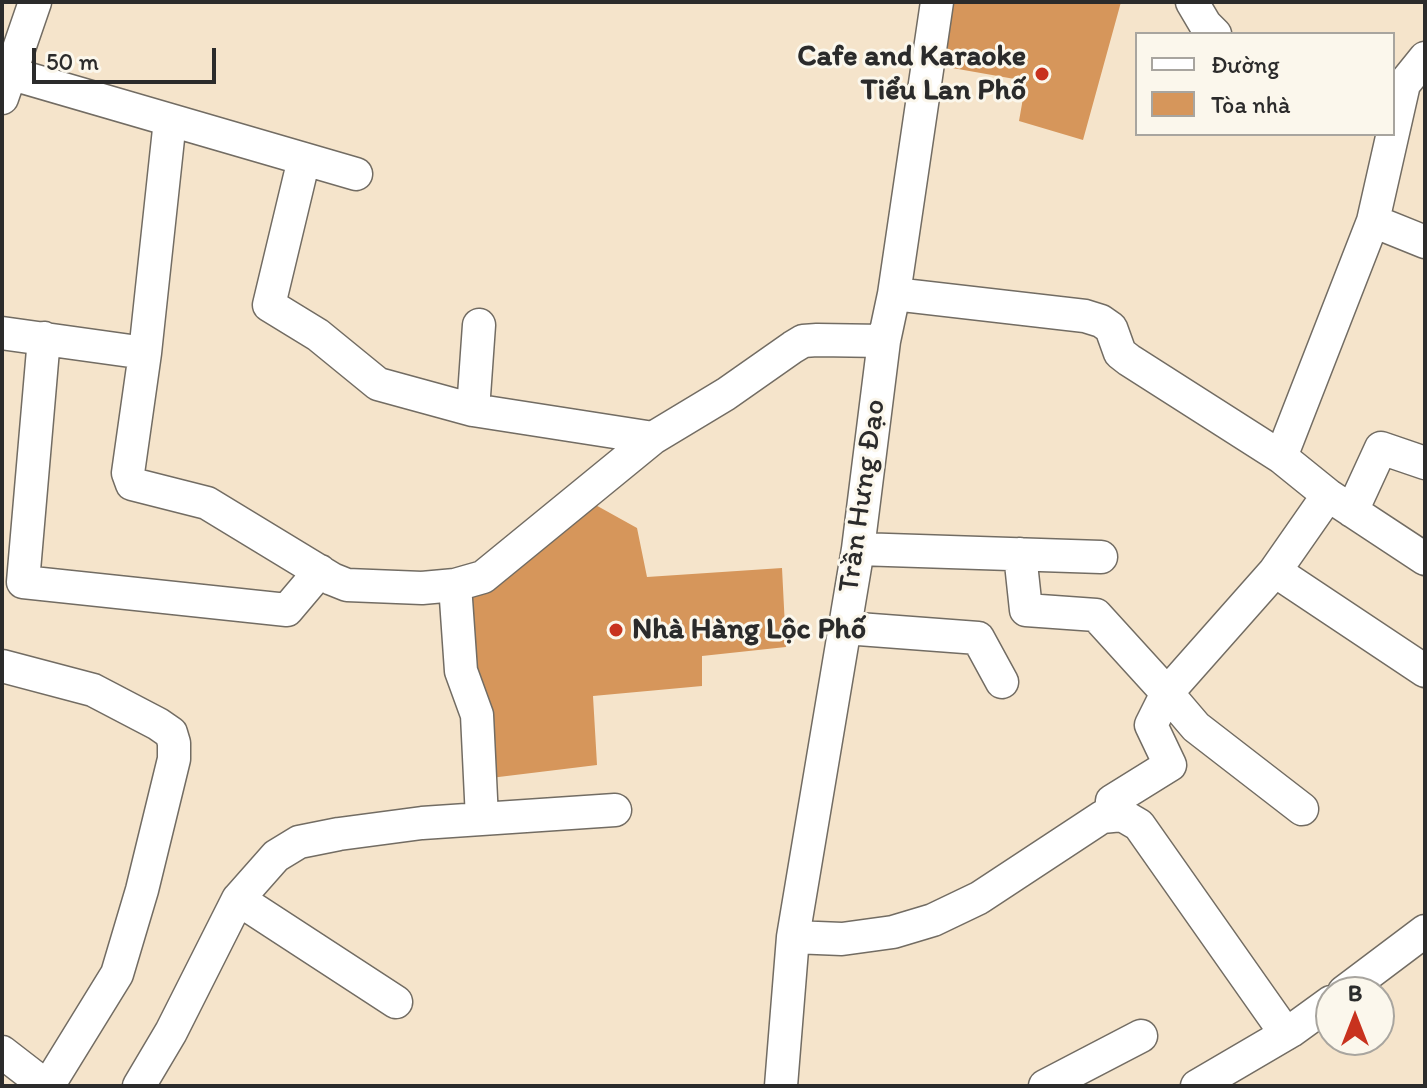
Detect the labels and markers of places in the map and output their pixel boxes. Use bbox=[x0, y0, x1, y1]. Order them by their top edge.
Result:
place label: Cafe and Karaoke Tiểu Lan Phố bbox=[797, 39, 1026, 110]
marker: Cafe and Karaoke Tiểu Lan Phố bbox=[1033, 65, 1051, 83]
place label: Nhà Hàng Lộc Phố bbox=[632, 612, 866, 648]
marker: Nhà Hàng Lộc Phố bbox=[607, 621, 625, 639]

